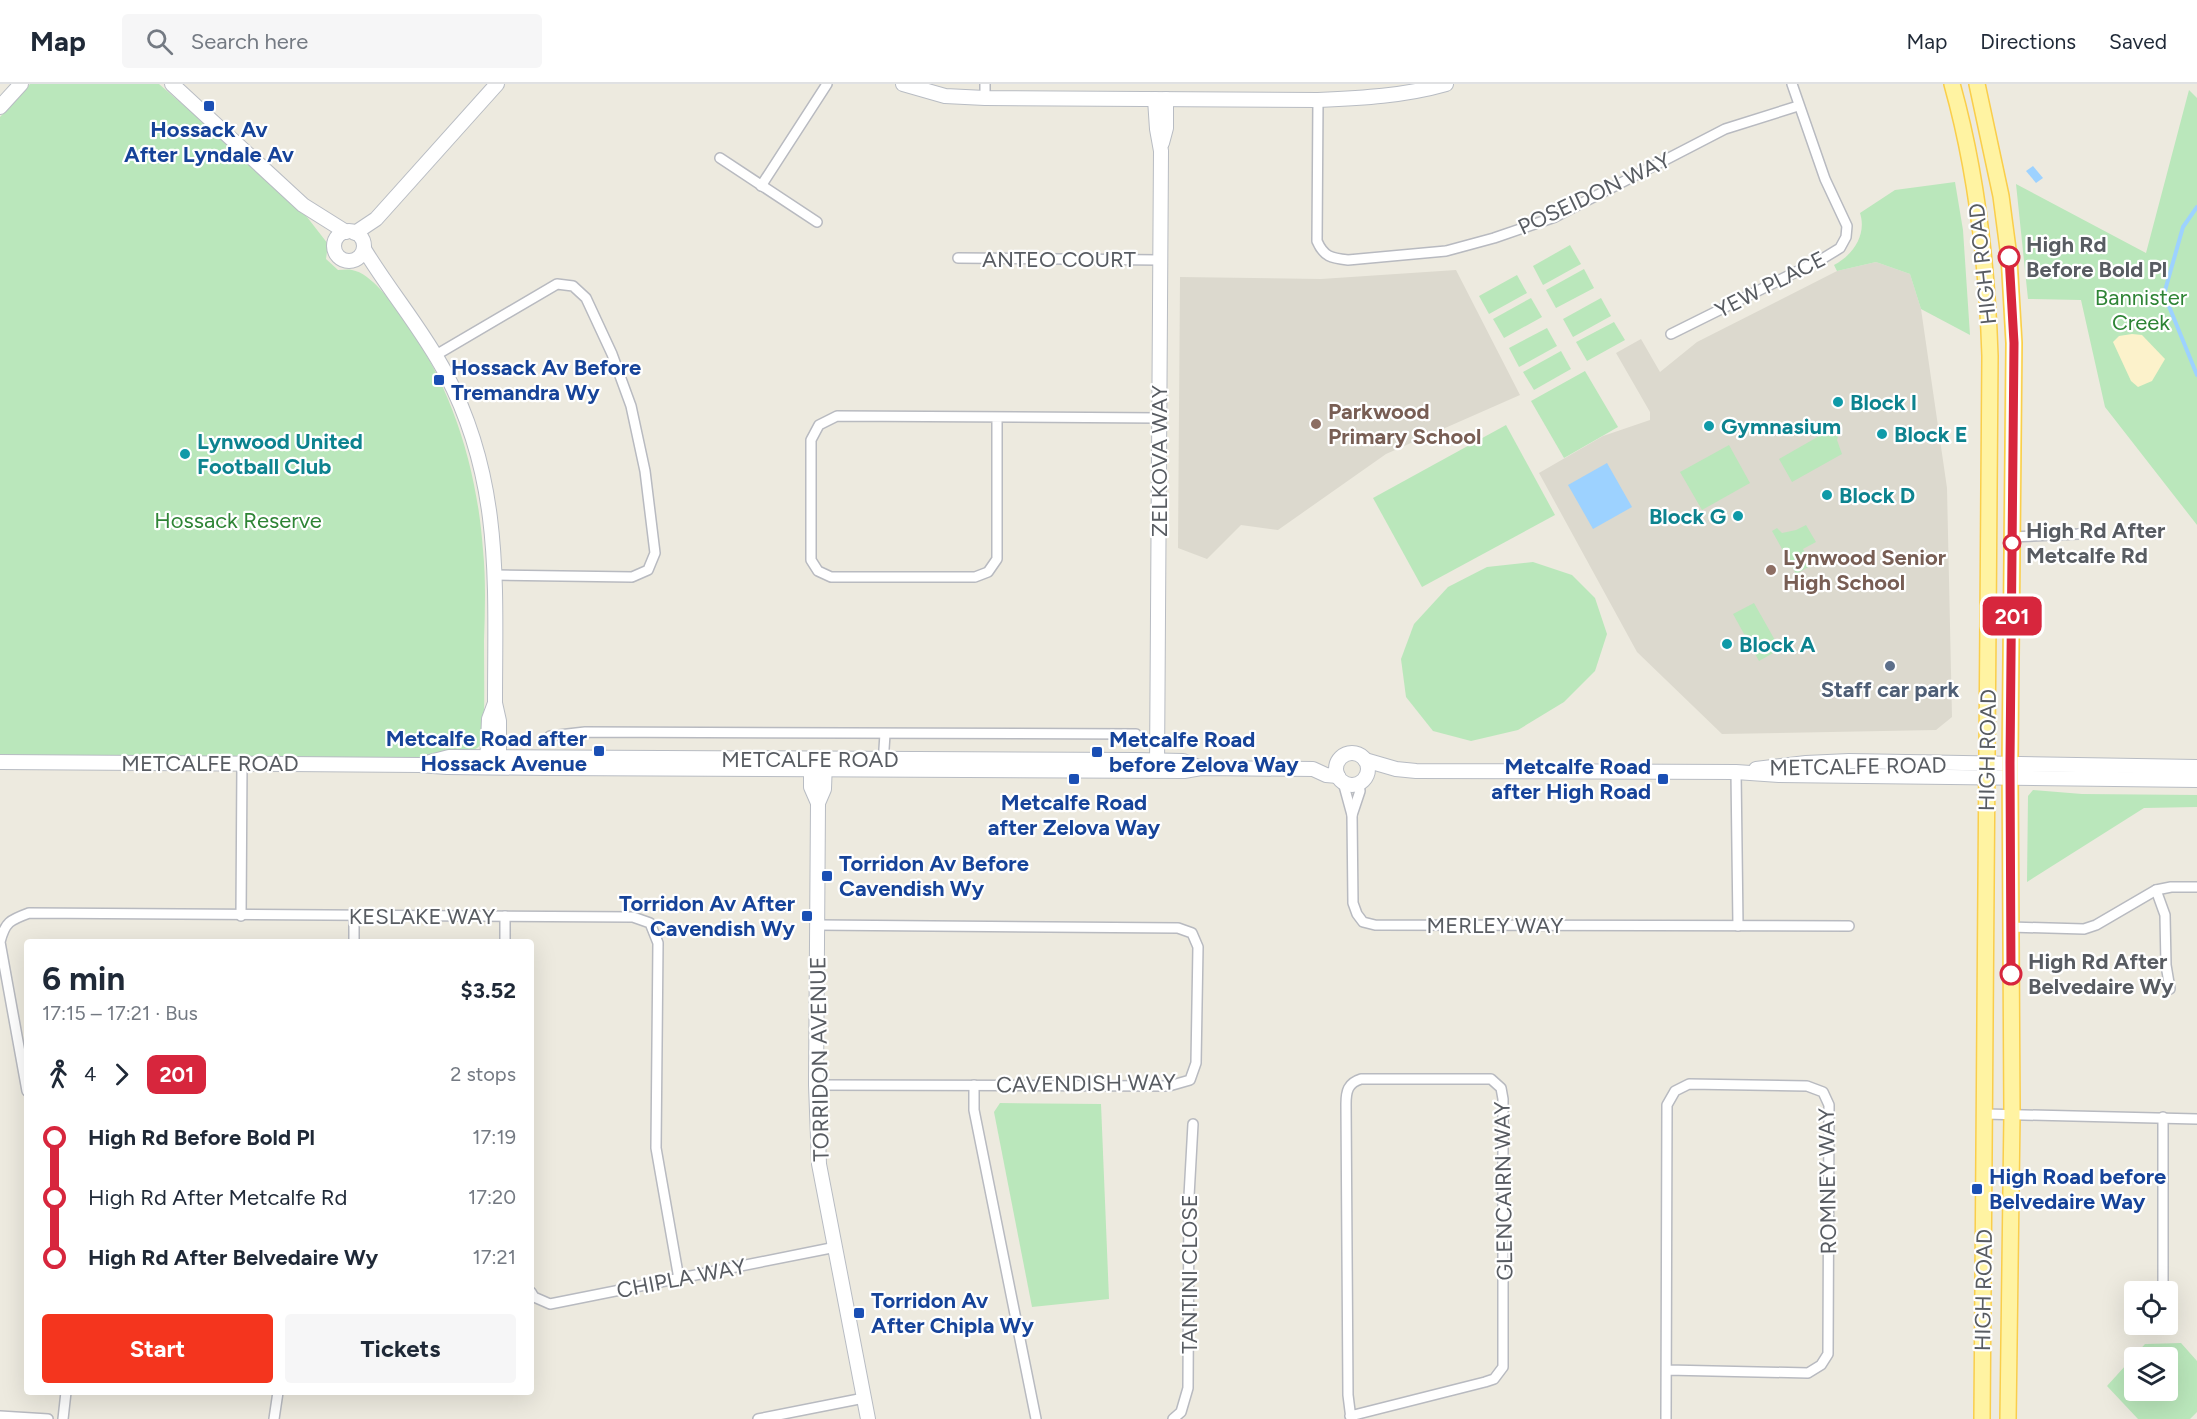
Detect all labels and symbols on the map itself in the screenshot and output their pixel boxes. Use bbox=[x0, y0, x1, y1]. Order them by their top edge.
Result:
marker: Hossack Av After Lyndale Av bbox=[202, 99, 216, 113]
place label: Hossack Av After Lyndale Av bbox=[124, 116, 295, 168]
street label: POSEIDON WAY bbox=[1514, 146, 1675, 241]
street label: HIGH ROAD bbox=[1963, 202, 2002, 326]
place label: High Rd Before Bold Pl bbox=[2026, 231, 2167, 283]
street label: YEW PLACE bbox=[1710, 245, 1830, 324]
street label: ANTEO COURT bbox=[982, 246, 1136, 273]
marker: High Rd Before Bold Pl bbox=[1998, 246, 2020, 268]
park label: Bannister Creek bbox=[2095, 284, 2188, 336]
place label: Hossack Av Before Tremandra Wy bbox=[451, 354, 641, 406]
marker: Hossack Av Before Tremandra Wy bbox=[432, 373, 446, 387]
street label: ZELKOVA WAY bbox=[1146, 384, 1173, 537]
place label: Block I bbox=[1850, 389, 1917, 416]
marker: Block I bbox=[1831, 395, 1845, 409]
place label: Parkwood Primary School bbox=[1328, 398, 1481, 450]
place label: Gymnasium bbox=[1721, 413, 1841, 440]
marker: Parkwood Primary School bbox=[1309, 417, 1323, 431]
marker: Gymnasium bbox=[1702, 419, 1716, 433]
place label: Block E bbox=[1894, 421, 1968, 448]
marker: Block E bbox=[1875, 427, 1889, 441]
place label: Lynwood United Football Club bbox=[197, 428, 363, 480]
marker: Lynwood United Football Club bbox=[178, 447, 192, 461]
place label: Block D bbox=[1839, 482, 1915, 509]
marker: Block D bbox=[1820, 488, 1834, 502]
place label: Block G bbox=[1649, 503, 1726, 530]
park label: Hossack Reserve bbox=[154, 507, 322, 534]
marker: Block G bbox=[1731, 509, 1745, 523]
place label: High Rd After Metcalfe Rd bbox=[2026, 517, 2166, 569]
marker: High Rd After Metcalfe Rd bbox=[2003, 534, 2021, 552]
place label: Lynwood Senior High School bbox=[1783, 544, 1947, 596]
marker: Lynwood Senior High School bbox=[1764, 563, 1778, 577]
line badge: 201 bbox=[1978, 596, 2046, 636]
place label: Block A bbox=[1739, 631, 1816, 658]
marker: Block A bbox=[1720, 637, 1734, 651]
marker: Staff car park bbox=[1883, 659, 1897, 673]
place label: Staff car park bbox=[1821, 676, 1960, 703]
street label: HIGH ROAD bbox=[1973, 689, 2002, 811]
place label: Metcalfe Road after Hossack Avenue bbox=[386, 725, 588, 777]
place label: Metcalfe Road before Zelova Way bbox=[1109, 726, 1299, 778]
marker: Metcalfe Road after Hossack Avenue bbox=[592, 744, 606, 758]
marker: Metcalfe Road before Zelova Way bbox=[1090, 745, 1104, 759]
street label: METCALFE ROAD bbox=[721, 746, 899, 773]
street label: METCALFE ROAD bbox=[121, 750, 299, 777]
street label: METCALFE ROAD bbox=[1769, 751, 1947, 782]
place label: Metcalfe Road after High Road bbox=[1491, 753, 1651, 805]
marker: Metcalfe Road after Zelova Way bbox=[1067, 772, 1081, 786]
marker: Metcalfe Road after High Road bbox=[1656, 772, 1670, 786]
place label: Metcalfe Road after Zelova Way bbox=[988, 789, 1160, 841]
place label: Torridon Av Before Cavendish Wy bbox=[839, 850, 1029, 902]
marker: Torridon Av Before Cavendish Wy bbox=[820, 869, 834, 883]
place label: Torridon Av After Cavendish Wy bbox=[619, 890, 796, 942]
street label: KESLAKE WAY bbox=[349, 903, 496, 930]
marker: Torridon Av After Cavendish Wy bbox=[800, 909, 814, 923]
street label: MERLEY WAY bbox=[1427, 912, 1564, 939]
place label: High Rd After Belvedaire Wy bbox=[2028, 948, 2174, 1000]
street label: TORRIDON AVENUE bbox=[804, 956, 835, 1162]
marker: High Rd After Belvedaire Wy bbox=[2000, 963, 2022, 985]
street label: CAVENDISH WAY bbox=[996, 1068, 1177, 1099]
street label: GLENCAIRN WAY bbox=[1488, 1100, 1519, 1281]
street label: ROMNEY WAY bbox=[1813, 1107, 1842, 1255]
place label: High Road before Belvedaire Way bbox=[1989, 1163, 2166, 1215]
marker: High Road before Belvedaire Way bbox=[1970, 1182, 1984, 1196]
street label: TANTINI CLOSE bbox=[1176, 1194, 1203, 1354]
street label: HIGH ROAD bbox=[1969, 1229, 1998, 1351]
street label: CHIPLA WAY bbox=[614, 1253, 749, 1304]
place label: Torridon Av After Chipla Wy bbox=[871, 1287, 1034, 1339]
marker: Torridon Av After Chipla Wy bbox=[852, 1306, 866, 1320]

